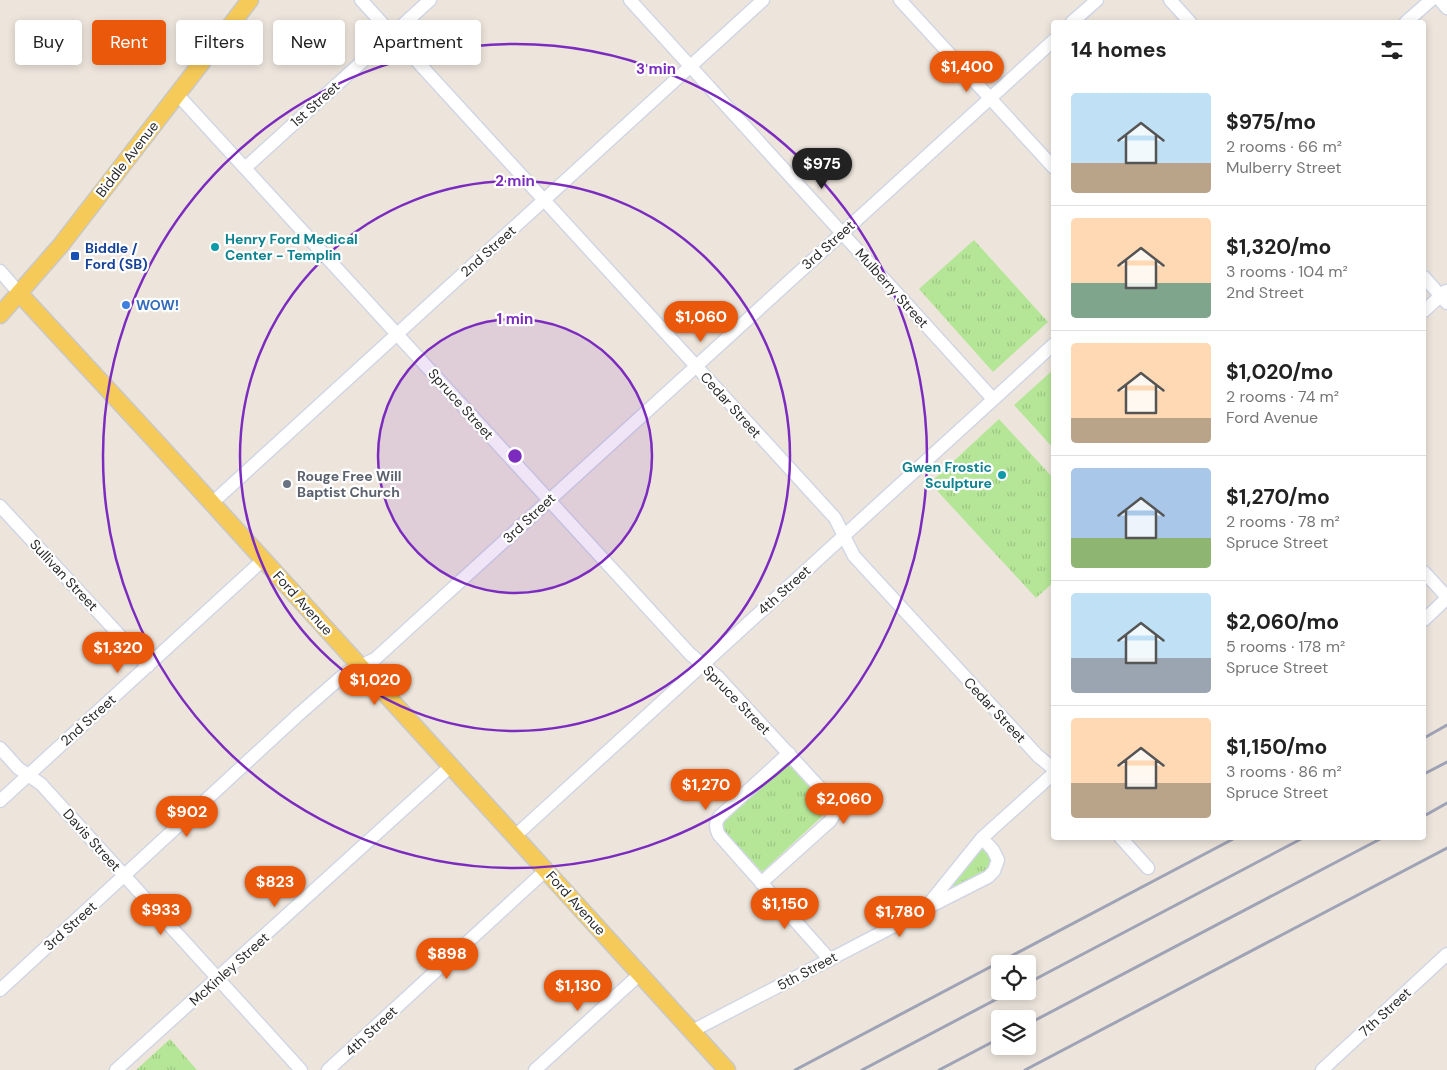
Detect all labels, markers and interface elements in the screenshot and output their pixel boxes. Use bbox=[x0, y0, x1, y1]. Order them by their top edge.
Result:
chip: Buy bbox=[15, 20, 82, 65]
chip: Rent bbox=[92, 20, 166, 65]
chip: Filters bbox=[176, 20, 263, 65]
chip: New bbox=[273, 20, 345, 65]
chip: Apartment bbox=[355, 20, 481, 65]
text: 14 homes bbox=[1071, 36, 1167, 64]
icon: filters bbox=[1378, 36, 1406, 64]
pin: $1,400 bbox=[926, 51, 1008, 93]
text: $1,400 bbox=[941, 56, 993, 77]
text: 3 min bbox=[636, 59, 676, 79]
street label: 1st Street bbox=[287, 77, 343, 131]
text: $975/mo bbox=[1226, 108, 1316, 136]
icon: home bbox=[1111, 113, 1171, 173]
street label: Biddle Avenue bbox=[92, 117, 162, 201]
text: 2 rooms · 66 m² bbox=[1226, 136, 1342, 157]
pin: $975 bbox=[792, 148, 852, 190]
text: $975 bbox=[803, 153, 841, 174]
text: Mulberry Street bbox=[1226, 157, 1342, 178]
text: 2 min bbox=[495, 171, 535, 191]
street label: 3rd Street bbox=[798, 216, 858, 274]
street label: 2nd Street bbox=[457, 221, 519, 281]
place label: Henry Ford Medical Center - Templin bbox=[225, 230, 358, 264]
text: $1,320/mo bbox=[1226, 233, 1331, 261]
icon: home bbox=[1111, 238, 1171, 298]
place label: Biddle / Ford (SB) bbox=[85, 239, 148, 273]
marker: Henry Ford Medical Center - Templin bbox=[209, 241, 221, 253]
street label: Mulberry Street bbox=[851, 244, 933, 332]
marker: Biddle / Ford (SB) bbox=[69, 250, 81, 262]
text: 3 rooms · 104 m² bbox=[1226, 261, 1348, 282]
text: 2nd Street bbox=[1226, 282, 1304, 303]
place label: WOW! bbox=[136, 296, 179, 314]
marker: WOW! bbox=[120, 299, 132, 311]
pin: $1,060 bbox=[660, 300, 742, 343]
text: $1,060 bbox=[675, 306, 727, 327]
text: 1 min bbox=[497, 309, 533, 329]
text: $1,020/mo bbox=[1226, 358, 1333, 386]
icon: home bbox=[1111, 363, 1171, 423]
street label: Spruce Street bbox=[424, 365, 498, 443]
street label: Cedar Street bbox=[697, 368, 765, 442]
text: 2 rooms · 74 m² bbox=[1226, 386, 1339, 407]
text: Ford Avenue bbox=[1226, 407, 1318, 428]
centre of rings bbox=[506, 447, 524, 465]
place label: Gwen Frostic Sculpture bbox=[902, 458, 992, 492]
place label: Rouge Free Will Baptist Church bbox=[297, 467, 401, 501]
marker: Gwen Frostic Sculpture bbox=[996, 469, 1008, 481]
marker: Rouge Free Will Baptist Church bbox=[281, 478, 293, 490]
text: $1,270/mo bbox=[1226, 483, 1330, 511]
icon: home bbox=[1111, 488, 1171, 548]
street label: 3rd Street bbox=[499, 489, 559, 547]
text: 2 rooms · 78 m² bbox=[1226, 511, 1340, 532]
text: Spruce Street bbox=[1226, 532, 1328, 553]
street label: Sullivan Street bbox=[26, 535, 102, 615]
street label: 4th Street bbox=[754, 561, 814, 619]
street label: Ford Avenue bbox=[269, 567, 337, 639]
text: $2,060/mo bbox=[1226, 608, 1339, 636]
icon: home bbox=[1111, 613, 1171, 673]
pin: $1,320 bbox=[77, 632, 159, 674]
text: 5 rooms · 178 m² bbox=[1226, 636, 1345, 657]
text: $1,320 bbox=[93, 637, 143, 658]
text: Spruce Street bbox=[1226, 657, 1328, 678]
street label: Spruce Street bbox=[699, 662, 775, 738]
pin: $1,020 bbox=[334, 664, 416, 706]
text: $1,020 bbox=[349, 669, 401, 690]
street label: Cedar Street bbox=[960, 674, 1030, 746]
street label: 2nd Street bbox=[57, 690, 119, 750]
text: $1,150/mo bbox=[1226, 733, 1327, 761]
icon: home bbox=[1111, 738, 1171, 798]
text: 3 rooms · 86 m² bbox=[1226, 761, 1342, 782]
pin: $1,270 bbox=[665, 768, 747, 811]
text: $1,270 bbox=[682, 774, 730, 795]
pin: $2,060 bbox=[803, 782, 885, 825]
text: Spruce Street bbox=[1226, 782, 1328, 803]
text: $2,060 bbox=[816, 788, 872, 809]
pin: $902 bbox=[157, 796, 217, 838]
text: $902 bbox=[167, 801, 207, 822]
street label: Davis Street bbox=[59, 805, 125, 875]
pin: $823 bbox=[245, 866, 305, 908]
street label: Ford Avenue bbox=[542, 867, 610, 939]
text: $823 bbox=[256, 871, 294, 892]
pin: $1,150 bbox=[744, 888, 826, 930]
text: $1,150 bbox=[762, 893, 808, 914]
pin: $933 bbox=[131, 894, 191, 936]
pin: $1,780 bbox=[859, 896, 941, 938]
street label: 3rd Street bbox=[40, 897, 100, 955]
text: $933 bbox=[141, 899, 181, 920]
text: $1,780 bbox=[875, 901, 925, 922]
street label: McKinley Street bbox=[185, 928, 273, 1010]
pin: $898 bbox=[417, 938, 477, 980]
text: $898 bbox=[427, 943, 467, 964]
street label: 5th Street bbox=[774, 948, 840, 994]
map controls bbox=[991, 955, 1036, 1055]
button: locate bbox=[991, 955, 1036, 1000]
pin: $1,130 bbox=[537, 970, 619, 1012]
text: $1,130 bbox=[555, 975, 601, 996]
street label: 7th Street bbox=[1355, 983, 1415, 1041]
street label: 4th Street bbox=[341, 1002, 401, 1060]
button: layers bbox=[991, 1010, 1036, 1055]

